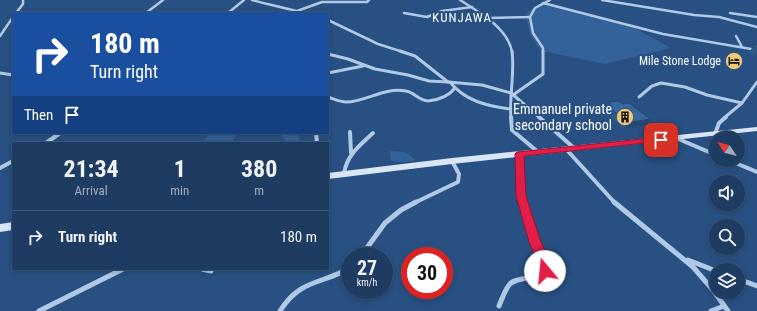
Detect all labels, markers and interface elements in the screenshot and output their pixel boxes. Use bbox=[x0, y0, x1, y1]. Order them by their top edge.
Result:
district label: KUNJAWA bbox=[432, 10, 492, 25]
text: 180 m bbox=[90, 27, 160, 60]
icon: right bbox=[24, 28, 76, 80]
hotel icon: Mile Stone Lodge bbox=[724, 51, 744, 71]
place label: Mile Stone Lodge bbox=[639, 54, 721, 68]
text: Turn right bbox=[90, 61, 158, 82]
place label: Emmanuel private secondary school bbox=[513, 101, 612, 133]
icon: arrive bbox=[61, 104, 83, 126]
text: Then bbox=[24, 106, 53, 124]
building icon: Emmanuel private secondary school bbox=[615, 107, 635, 127]
pin bbox=[644, 123, 678, 157]
icon: arrive bbox=[650, 129, 672, 151]
north arrow bbox=[709, 131, 745, 167]
map controls bbox=[709, 131, 745, 299]
text: 21:34 bbox=[64, 155, 119, 183]
text: 1 bbox=[174, 155, 186, 183]
text: 380 bbox=[241, 155, 277, 183]
button: sound bbox=[709, 175, 745, 211]
text: Arrival bbox=[75, 183, 108, 198]
text: min bbox=[170, 183, 189, 198]
text: m bbox=[254, 183, 264, 198]
button: search bbox=[709, 219, 745, 255]
icon: right bbox=[24, 226, 46, 248]
text: Turn right bbox=[58, 228, 117, 246]
text: 180 m bbox=[280, 228, 317, 246]
speed limit sign: 30 bbox=[401, 247, 453, 299]
position arrow bbox=[524, 250, 566, 292]
text: 27 bbox=[357, 256, 377, 280]
button: layers bbox=[709, 263, 745, 299]
text: km/h bbox=[357, 277, 377, 288]

